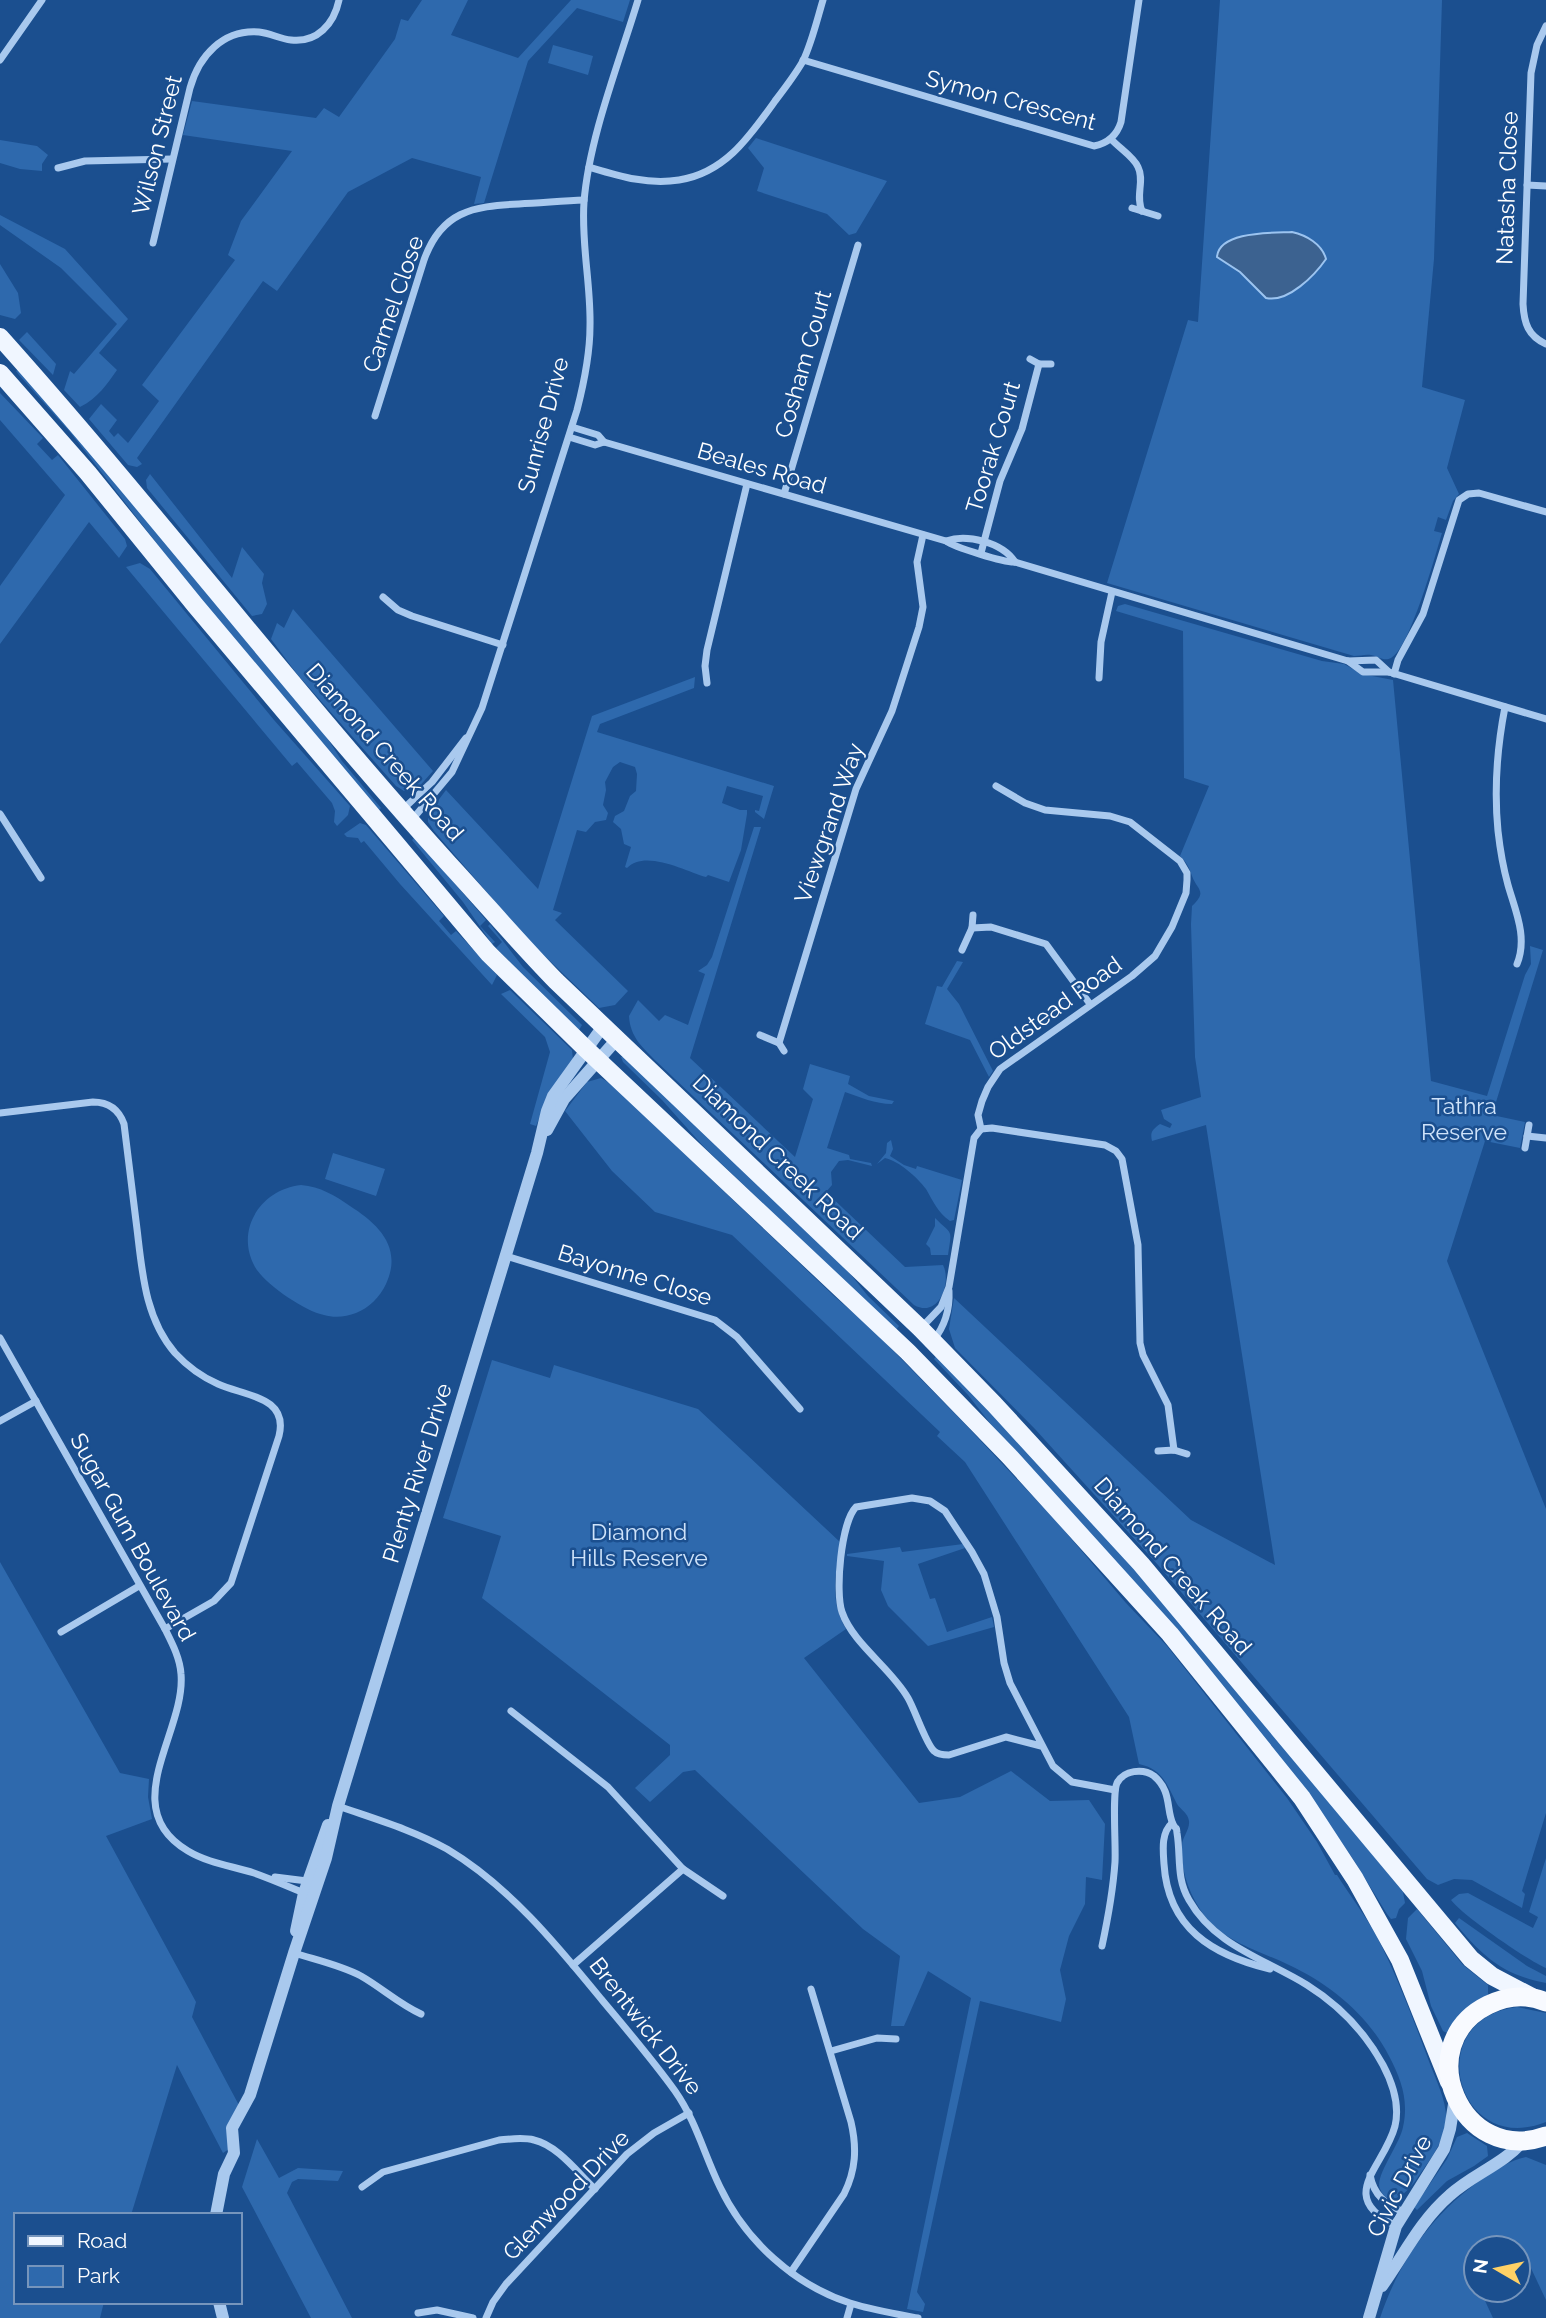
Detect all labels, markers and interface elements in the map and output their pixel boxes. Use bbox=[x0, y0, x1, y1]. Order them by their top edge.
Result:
street label: Symon Crescent bbox=[923, 64, 1100, 135]
street label: Wilson Street bbox=[126, 72, 187, 218]
street label: Natasha Close bbox=[1490, 111, 1523, 265]
street label: Carmel Close bbox=[357, 232, 429, 376]
street label: Cosham Court bbox=[769, 287, 837, 441]
street label: Sunrise Drive bbox=[511, 354, 574, 496]
street label: Toorak Court bbox=[960, 377, 1025, 516]
street label: Beales Road bbox=[694, 436, 830, 499]
street label: Diamond Creek Road bbox=[301, 657, 470, 846]
street label: Viewgrand Way bbox=[789, 739, 869, 906]
street label: Oldstead Road bbox=[983, 950, 1126, 1065]
street label: Diamond Creek Road bbox=[688, 1068, 869, 1245]
park label: Tathra Reserve bbox=[1421, 1092, 1507, 1145]
street label: Bayonne Close bbox=[555, 1238, 715, 1311]
street label: Plenty River Drive bbox=[376, 1380, 457, 1566]
street label: Sugar Gum Boulevard bbox=[65, 1428, 202, 1645]
street label: Diamond Creek Road bbox=[1089, 1471, 1258, 1660]
park label: Diamond Hills Reserve bbox=[570, 1518, 708, 1571]
street label: Brentwick Drive bbox=[584, 1952, 708, 2100]
street label: Glenwood Drive bbox=[497, 2124, 634, 2265]
street label: Civic Drive bbox=[1360, 2130, 1437, 2241]
legend bbox=[14, 2213, 242, 2304]
text: Road bbox=[77, 2228, 127, 2253]
north arrow bbox=[1462, 2234, 1532, 2304]
text: N bbox=[1468, 2257, 1492, 2275]
text: Park bbox=[77, 2263, 120, 2288]

